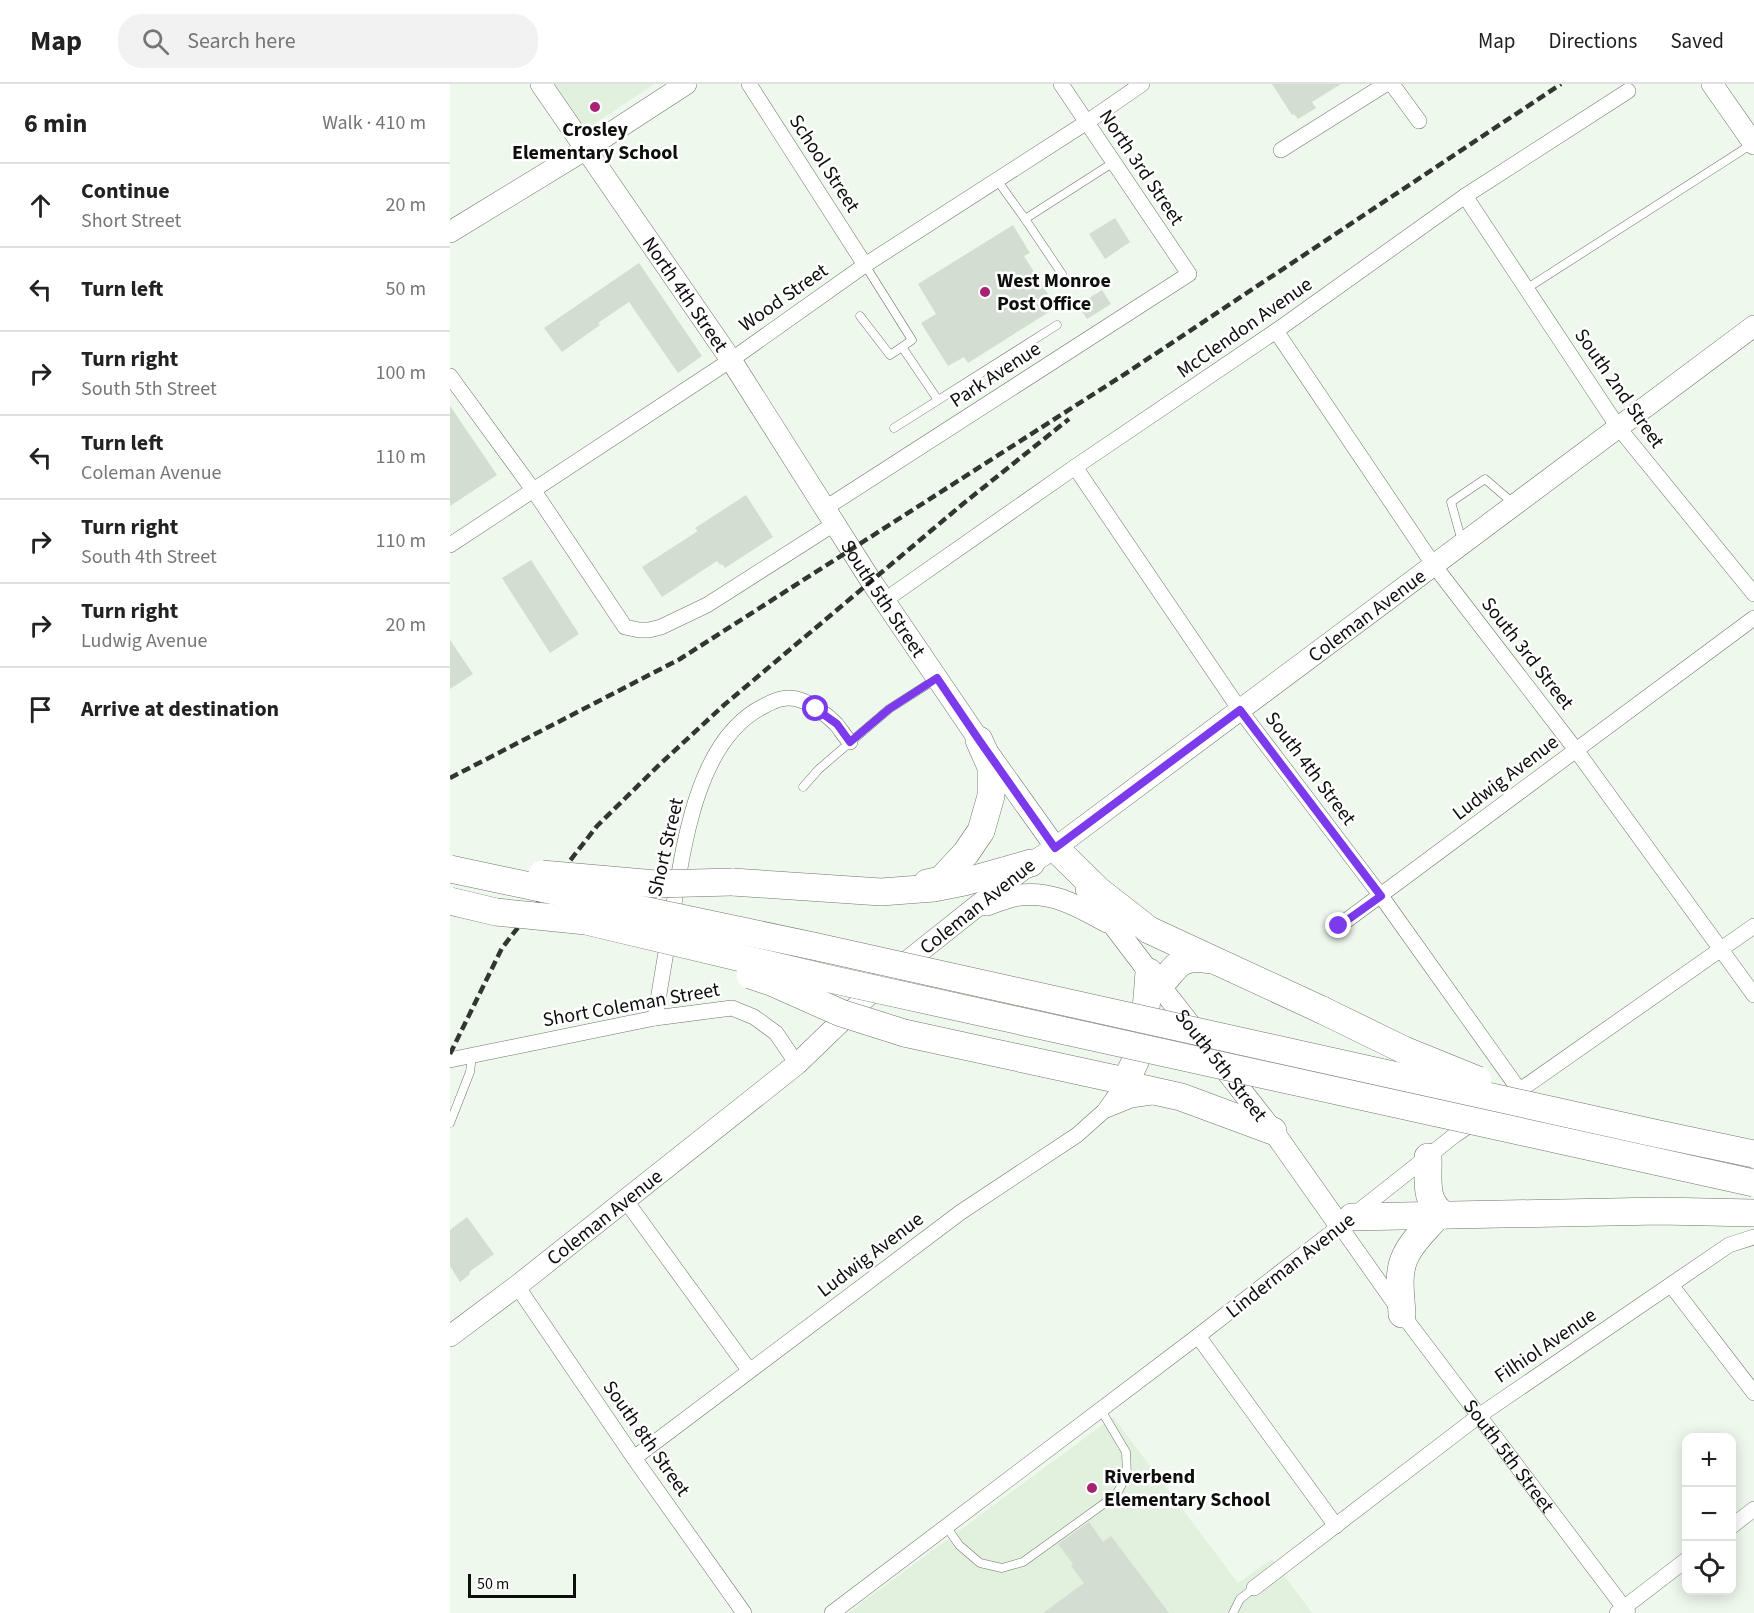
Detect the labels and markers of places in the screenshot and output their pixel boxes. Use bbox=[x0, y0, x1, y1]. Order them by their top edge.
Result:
marker: Crosley Elementary School bbox=[588, 100, 602, 114]
place label: Crosley Elementary School bbox=[512, 116, 678, 167]
place label: West Monroe Post Office bbox=[997, 267, 1111, 318]
marker: West Monroe Post Office bbox=[978, 285, 992, 299]
place label: Riverbend Elementary School bbox=[1104, 1463, 1270, 1514]
marker: Riverbend Elementary School bbox=[1085, 1481, 1099, 1495]

